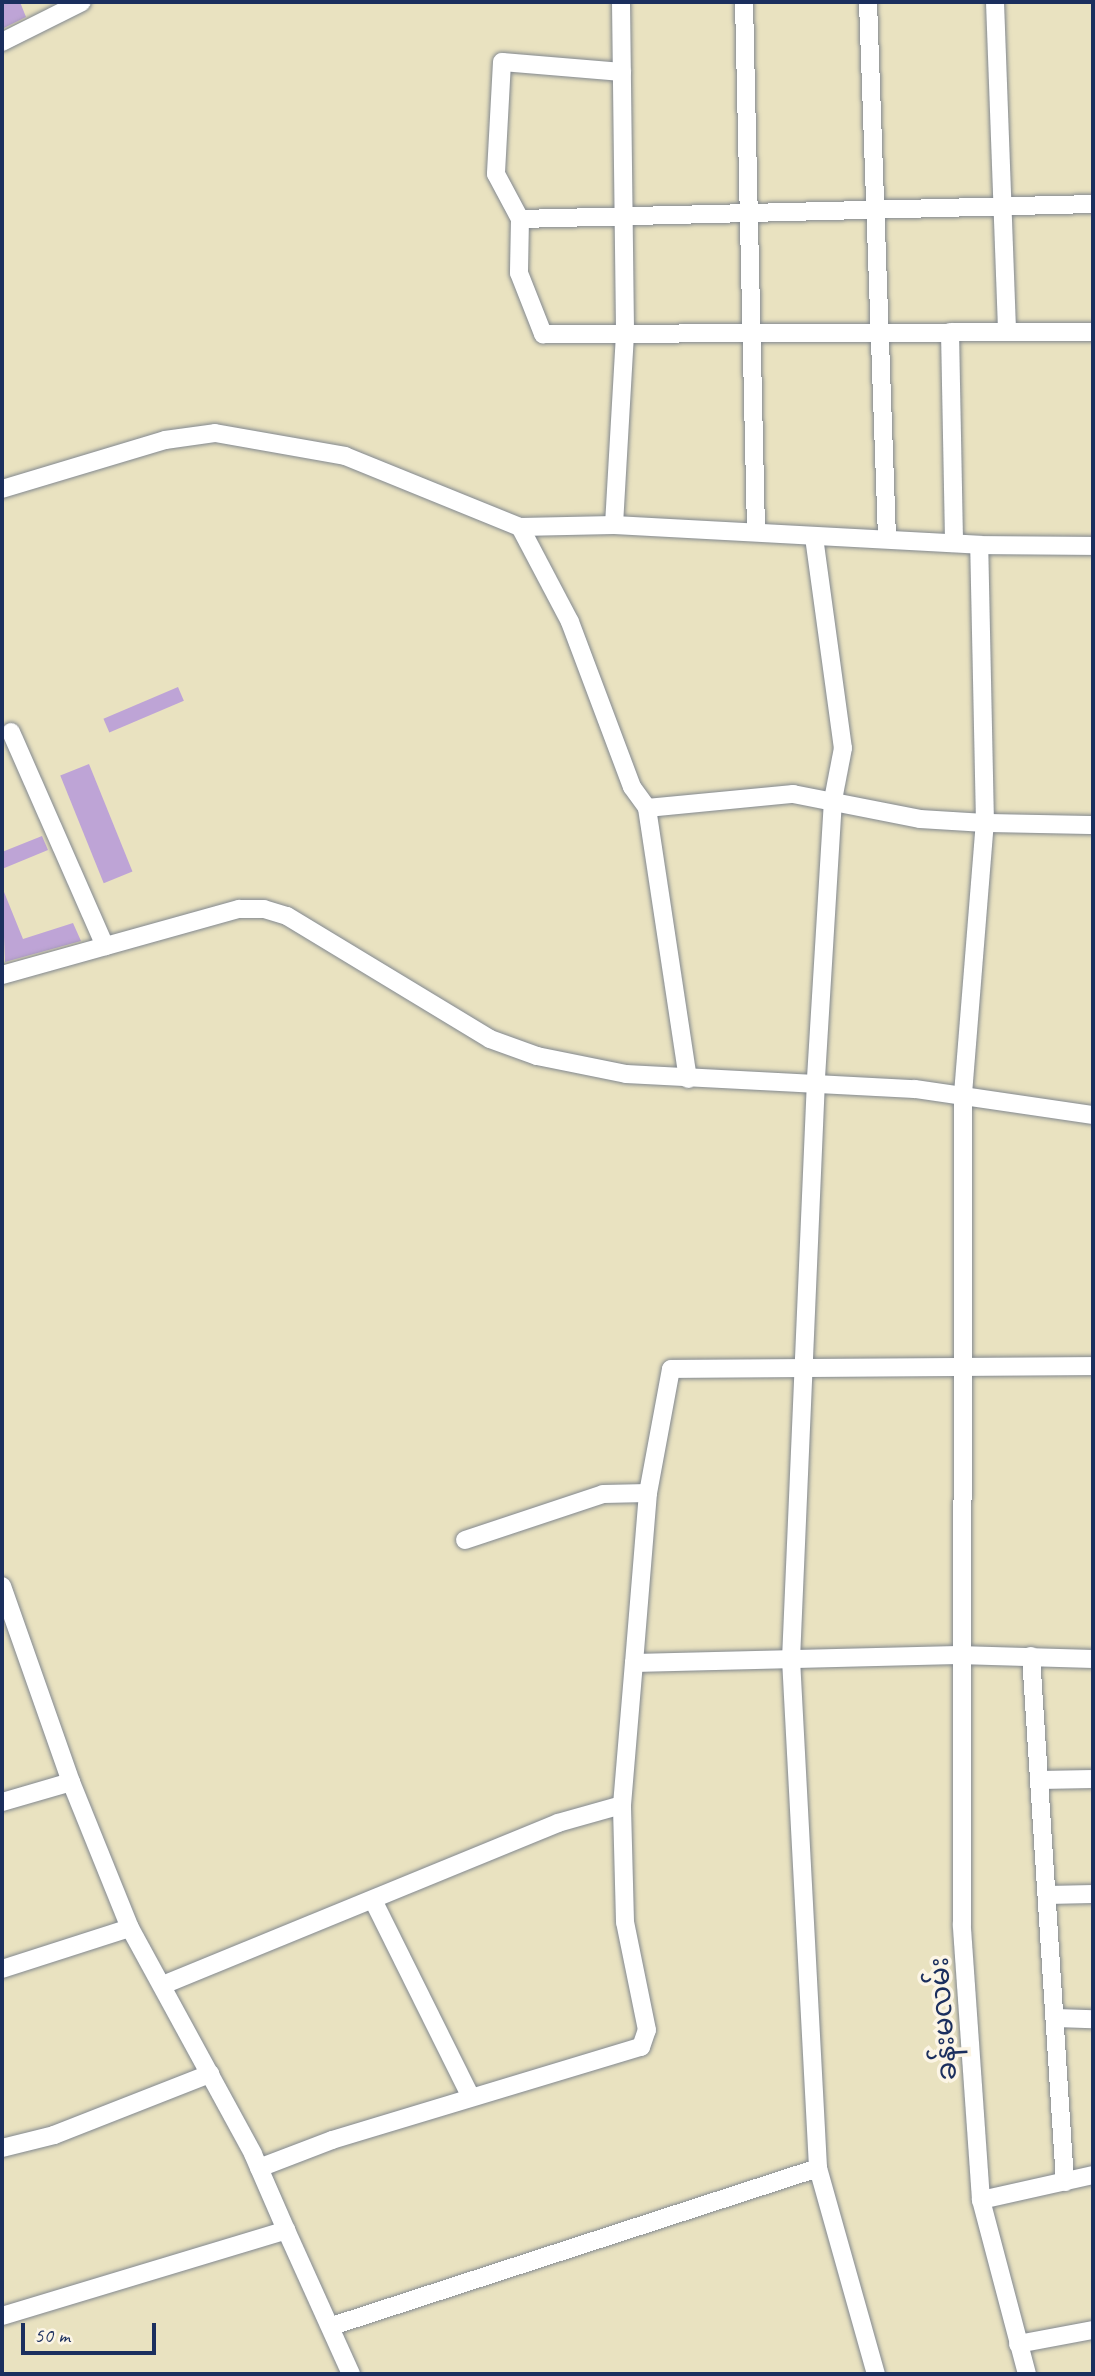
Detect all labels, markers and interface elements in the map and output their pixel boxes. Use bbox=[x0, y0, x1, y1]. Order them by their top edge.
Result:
street label: ခန်းမလမ်း bbox=[922, 1956, 964, 2082]
scale bar bbox=[24, 2310, 159, 2354]
text: 50 m bbox=[34, 2322, 70, 2348]

